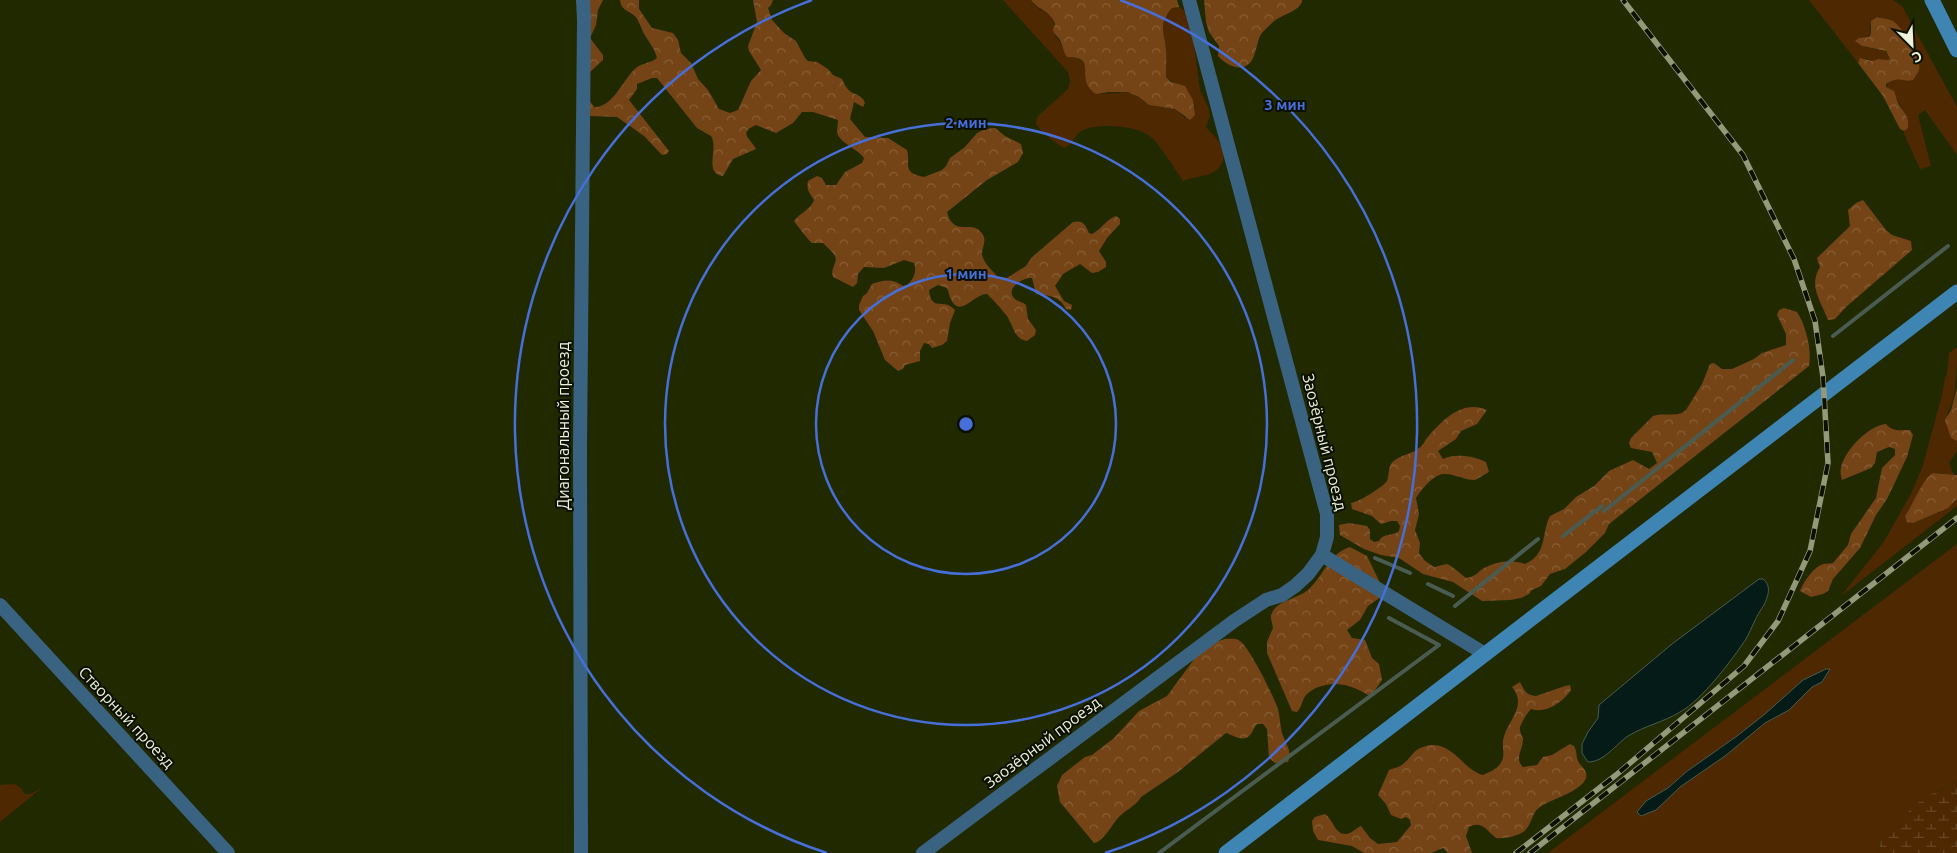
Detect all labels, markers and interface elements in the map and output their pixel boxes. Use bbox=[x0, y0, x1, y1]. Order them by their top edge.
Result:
north arrow bbox=[1887, 20, 1937, 70]
text: С bbox=[1910, 48, 1925, 66]
text: 3 мин bbox=[1264, 96, 1306, 113]
text: 2 мин bbox=[945, 114, 987, 131]
text: 1 мин bbox=[945, 265, 987, 282]
street label: Диагональный проезд bbox=[554, 342, 572, 510]
street label: Заозёрный проезд bbox=[1299, 372, 1351, 512]
centre of rings bbox=[957, 415, 975, 433]
street label: Створный проезд bbox=[75, 662, 179, 772]
street label: Заозёрный проезд bbox=[980, 693, 1104, 791]

